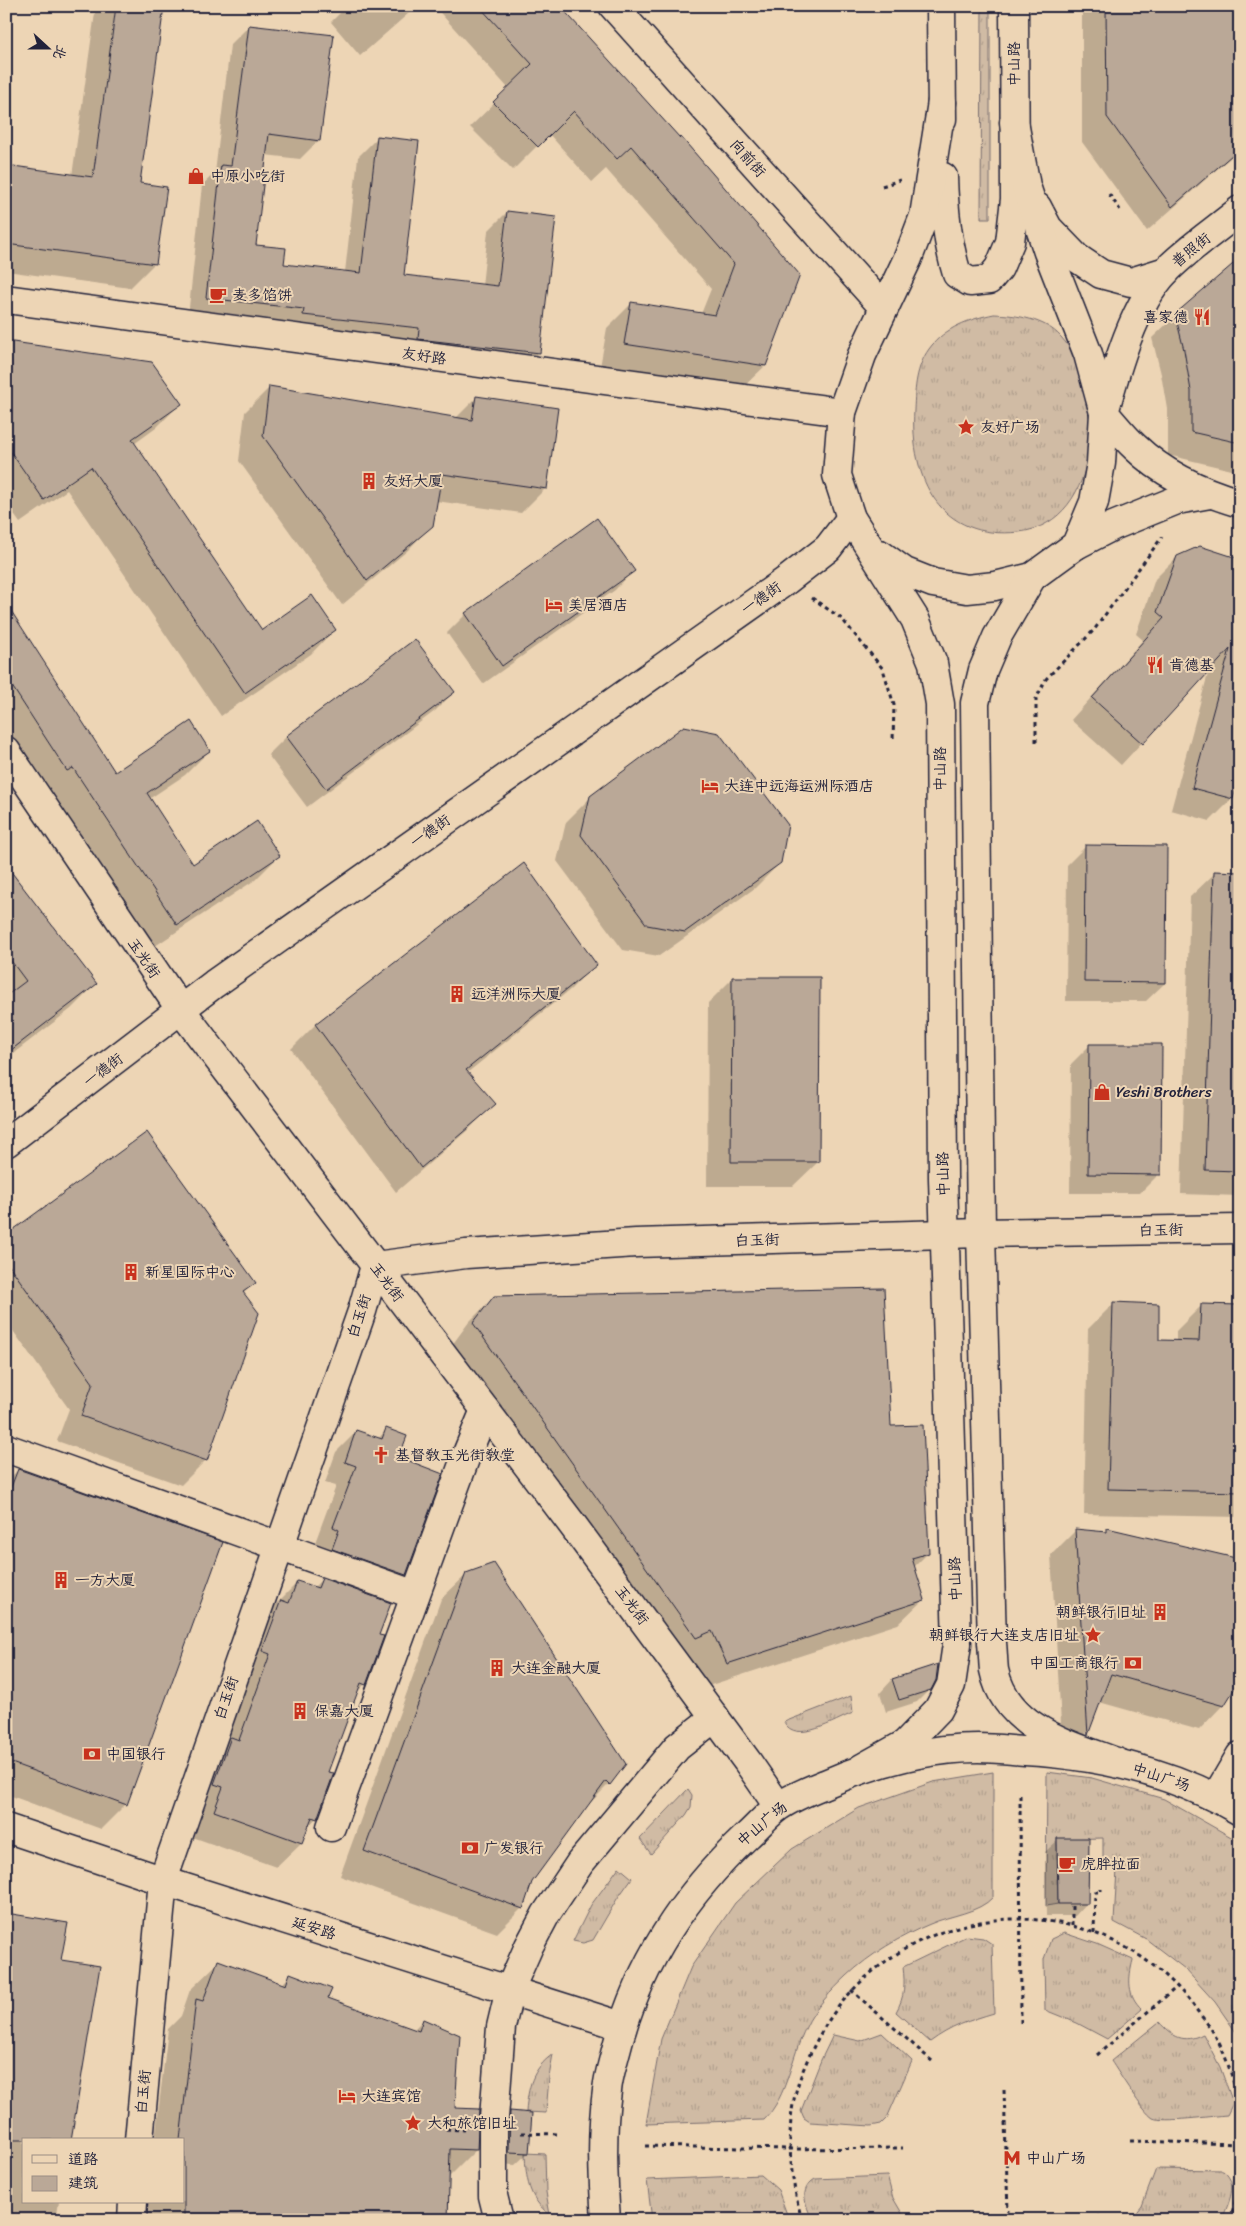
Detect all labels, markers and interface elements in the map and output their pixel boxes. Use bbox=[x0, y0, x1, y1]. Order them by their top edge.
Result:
north arrow bbox=[22, 22, 72, 72]
text: 北 bbox=[45, 41, 74, 63]
street label: 中山路 bbox=[1001, 41, 1027, 87]
street label: 向前街 bbox=[723, 133, 773, 183]
place label: 中原小吃街 bbox=[210, 163, 285, 189]
shop icon: 中原小吃街 bbox=[186, 166, 206, 186]
street label: 普照街 bbox=[1165, 226, 1217, 274]
place label: 麦多馅饼 bbox=[232, 282, 292, 308]
cafe icon: 麦多馅饼 bbox=[208, 285, 228, 305]
place label: 喜家德 bbox=[1143, 304, 1188, 330]
restaurant icon: 喜家德 bbox=[1192, 307, 1212, 327]
street label: 友好路 bbox=[400, 340, 448, 372]
place label: 友好广场 bbox=[980, 414, 1040, 440]
place icon: 友好广场 bbox=[956, 417, 976, 437]
place label: 友好大厦 bbox=[383, 468, 443, 494]
building icon: 友好大厦 bbox=[359, 471, 379, 491]
street label: 一德街 bbox=[735, 574, 787, 622]
place label: 美居酒店 bbox=[568, 592, 628, 618]
hotel icon: 美居酒店 bbox=[544, 595, 564, 615]
place label: 肯德基 bbox=[1169, 652, 1214, 678]
restaurant icon: 肯德基 bbox=[1145, 655, 1165, 675]
street label: 中山路 bbox=[927, 746, 953, 792]
place label: 大连中远海运洲际酒店 bbox=[724, 773, 874, 799]
hotel icon: 大连中远海运洲际酒店 bbox=[700, 776, 720, 796]
street label: 一德街 bbox=[404, 807, 456, 855]
street label: 玉光街 bbox=[121, 932, 167, 984]
place label: 远洋洲际大厦 bbox=[471, 981, 561, 1007]
building icon: 远洋洲际大厦 bbox=[447, 984, 467, 1004]
street label: 一德街 bbox=[77, 1046, 129, 1094]
place label: Yeshi Brothers bbox=[1116, 1079, 1212, 1105]
shop icon: Yeshi Brothers bbox=[1092, 1082, 1112, 1102]
street label: 中山路 bbox=[930, 1151, 956, 1197]
street label: 白玉街 bbox=[1138, 1217, 1184, 1243]
street label: 白玉街 bbox=[734, 1226, 780, 1254]
street label: 玉光街 bbox=[363, 1256, 411, 1308]
place label: 新星国际中心 bbox=[145, 1259, 235, 1285]
building icon: 新星国际中心 bbox=[121, 1262, 141, 1282]
street label: 白玉街 bbox=[340, 1291, 378, 1341]
place label: 基督教玉光街教堂 bbox=[395, 1442, 515, 1468]
church icon: 基督教玉光街教堂 bbox=[371, 1445, 391, 1465]
street label: 中山路 bbox=[941, 1556, 969, 1602]
place label: 一方大厦 bbox=[75, 1567, 135, 1593]
building icon: 一方大厦 bbox=[51, 1570, 71, 1590]
street label: 玉光街 bbox=[608, 1579, 656, 1631]
place label: 朝鲜银行旧址 bbox=[1056, 1599, 1146, 1625]
building icon: 朝鲜银行旧址 bbox=[1150, 1602, 1170, 1622]
place label: 朝鲜银行大连支店旧址 bbox=[929, 1622, 1079, 1648]
place icon: 朝鲜银行大连支店旧址 bbox=[1083, 1625, 1103, 1645]
place label: 中国工商银行 bbox=[1029, 1650, 1119, 1676]
bank icon: 中国工商银行 bbox=[1123, 1653, 1143, 1673]
place label: 大连金融大厦 bbox=[511, 1655, 601, 1681]
building icon: 大连金融大厦 bbox=[487, 1658, 507, 1678]
street label: 白玉街 bbox=[206, 1672, 246, 1724]
place label: 保嘉大厦 bbox=[314, 1698, 374, 1724]
building icon: 保嘉大厦 bbox=[290, 1701, 310, 1721]
place label: 中国银行 bbox=[106, 1741, 166, 1767]
bank icon: 中国银行 bbox=[82, 1744, 102, 1764]
street label: 中山广场 bbox=[1128, 1755, 1194, 1799]
street label: 中山广场 bbox=[731, 1795, 793, 1853]
place label: 广发银行 bbox=[484, 1835, 544, 1861]
bank icon: 广发银行 bbox=[460, 1838, 480, 1858]
place label: 虎胖拉面 bbox=[1081, 1851, 1141, 1877]
cafe icon: 虎胖拉面 bbox=[1057, 1854, 1077, 1874]
street label: 延安路 bbox=[289, 1909, 339, 1947]
street label: 白玉街 bbox=[128, 2068, 158, 2116]
place label: 大连宾馆 bbox=[361, 2083, 421, 2109]
hotel icon: 大连宾馆 bbox=[337, 2086, 357, 2106]
place label: 大和旅馆旧址 bbox=[427, 2110, 517, 2136]
place icon: 大和旅馆旧址 bbox=[403, 2113, 423, 2133]
legend bbox=[22, 2138, 185, 2204]
place label: 中山广场 bbox=[1026, 2145, 1086, 2171]
text: 道路 bbox=[68, 2146, 98, 2172]
metro station icon: 中山广场 bbox=[1002, 2148, 1022, 2168]
text: 建筑 bbox=[68, 2170, 98, 2196]

